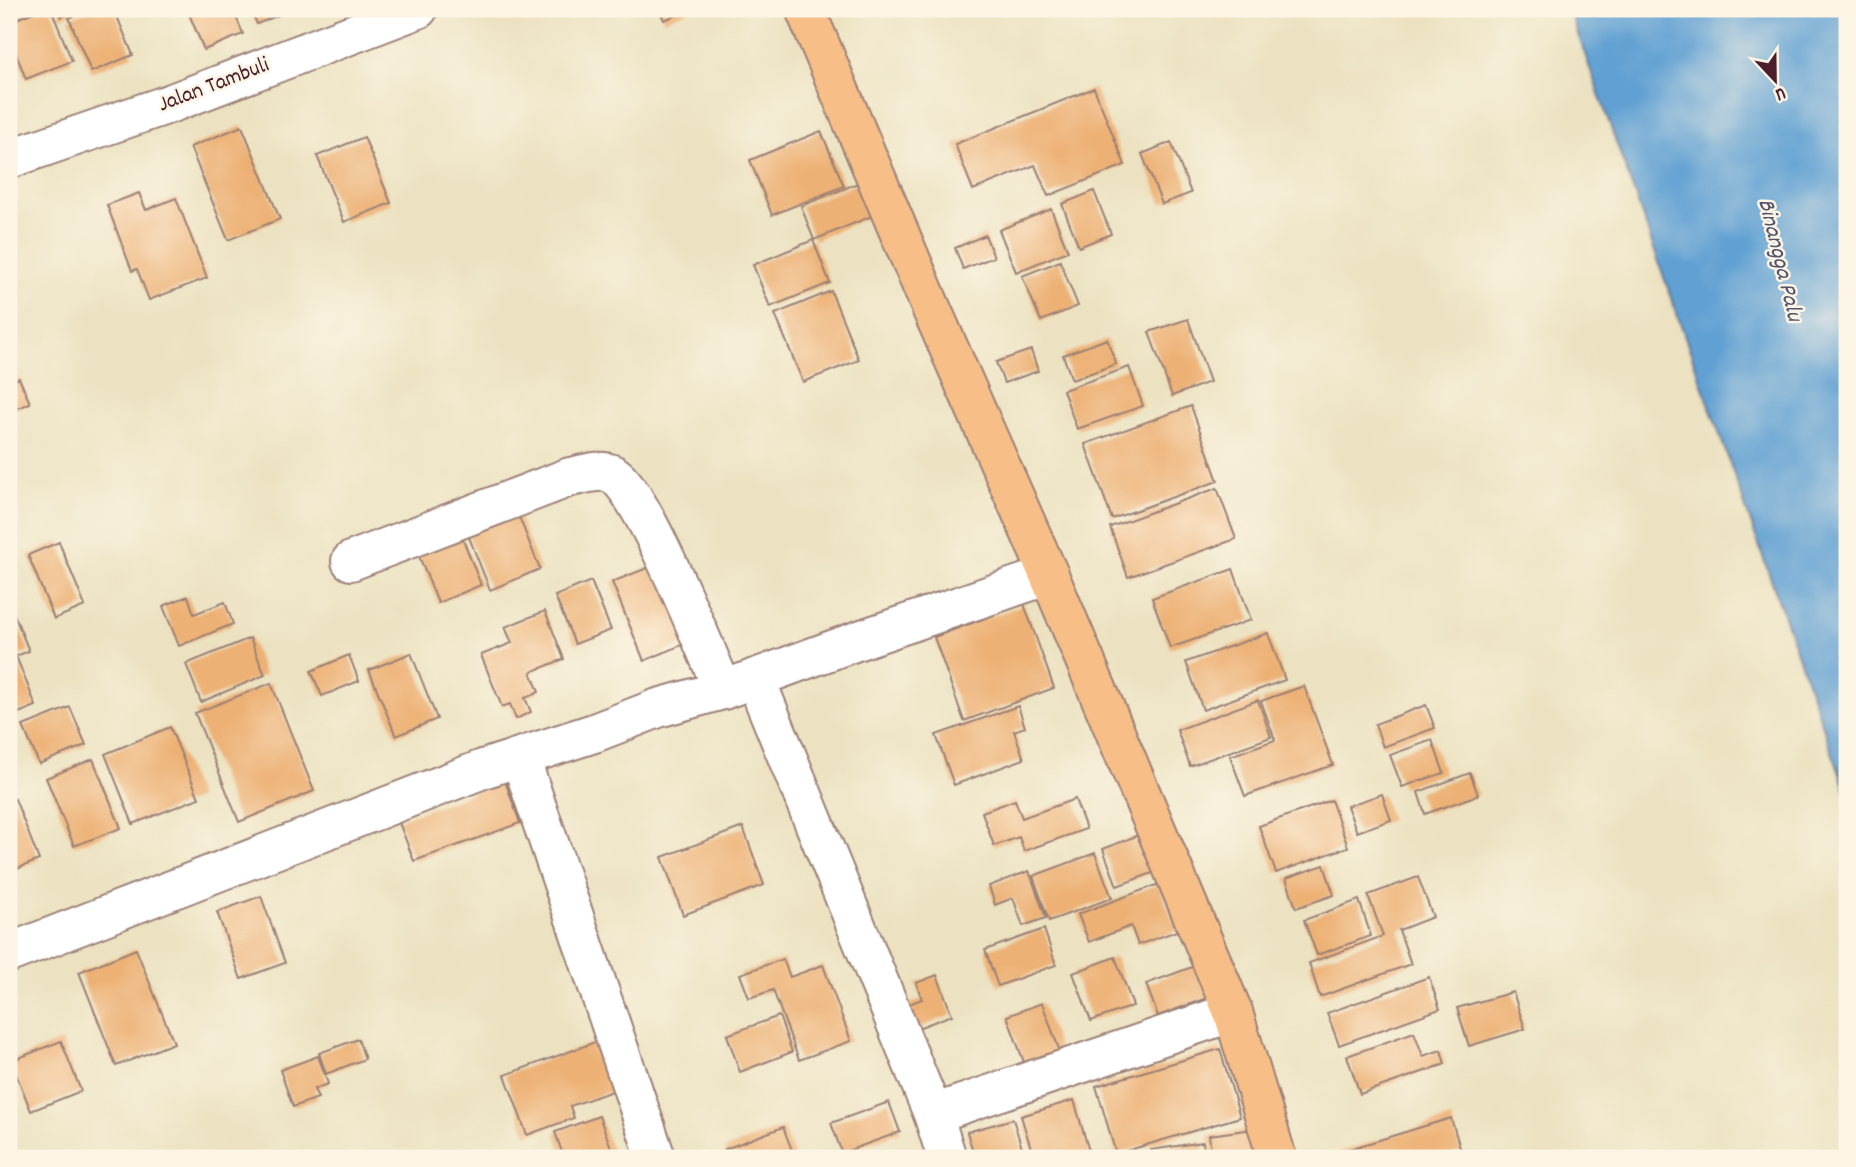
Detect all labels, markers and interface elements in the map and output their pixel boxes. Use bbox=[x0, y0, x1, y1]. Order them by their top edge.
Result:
north arrow bbox=[1741, 46, 1811, 116]
street label: Jalan Tambuli bbox=[154, 50, 274, 122]
text: U bbox=[1771, 78, 1789, 107]
water label: Binangga Palu bbox=[1747, 195, 1811, 326]

